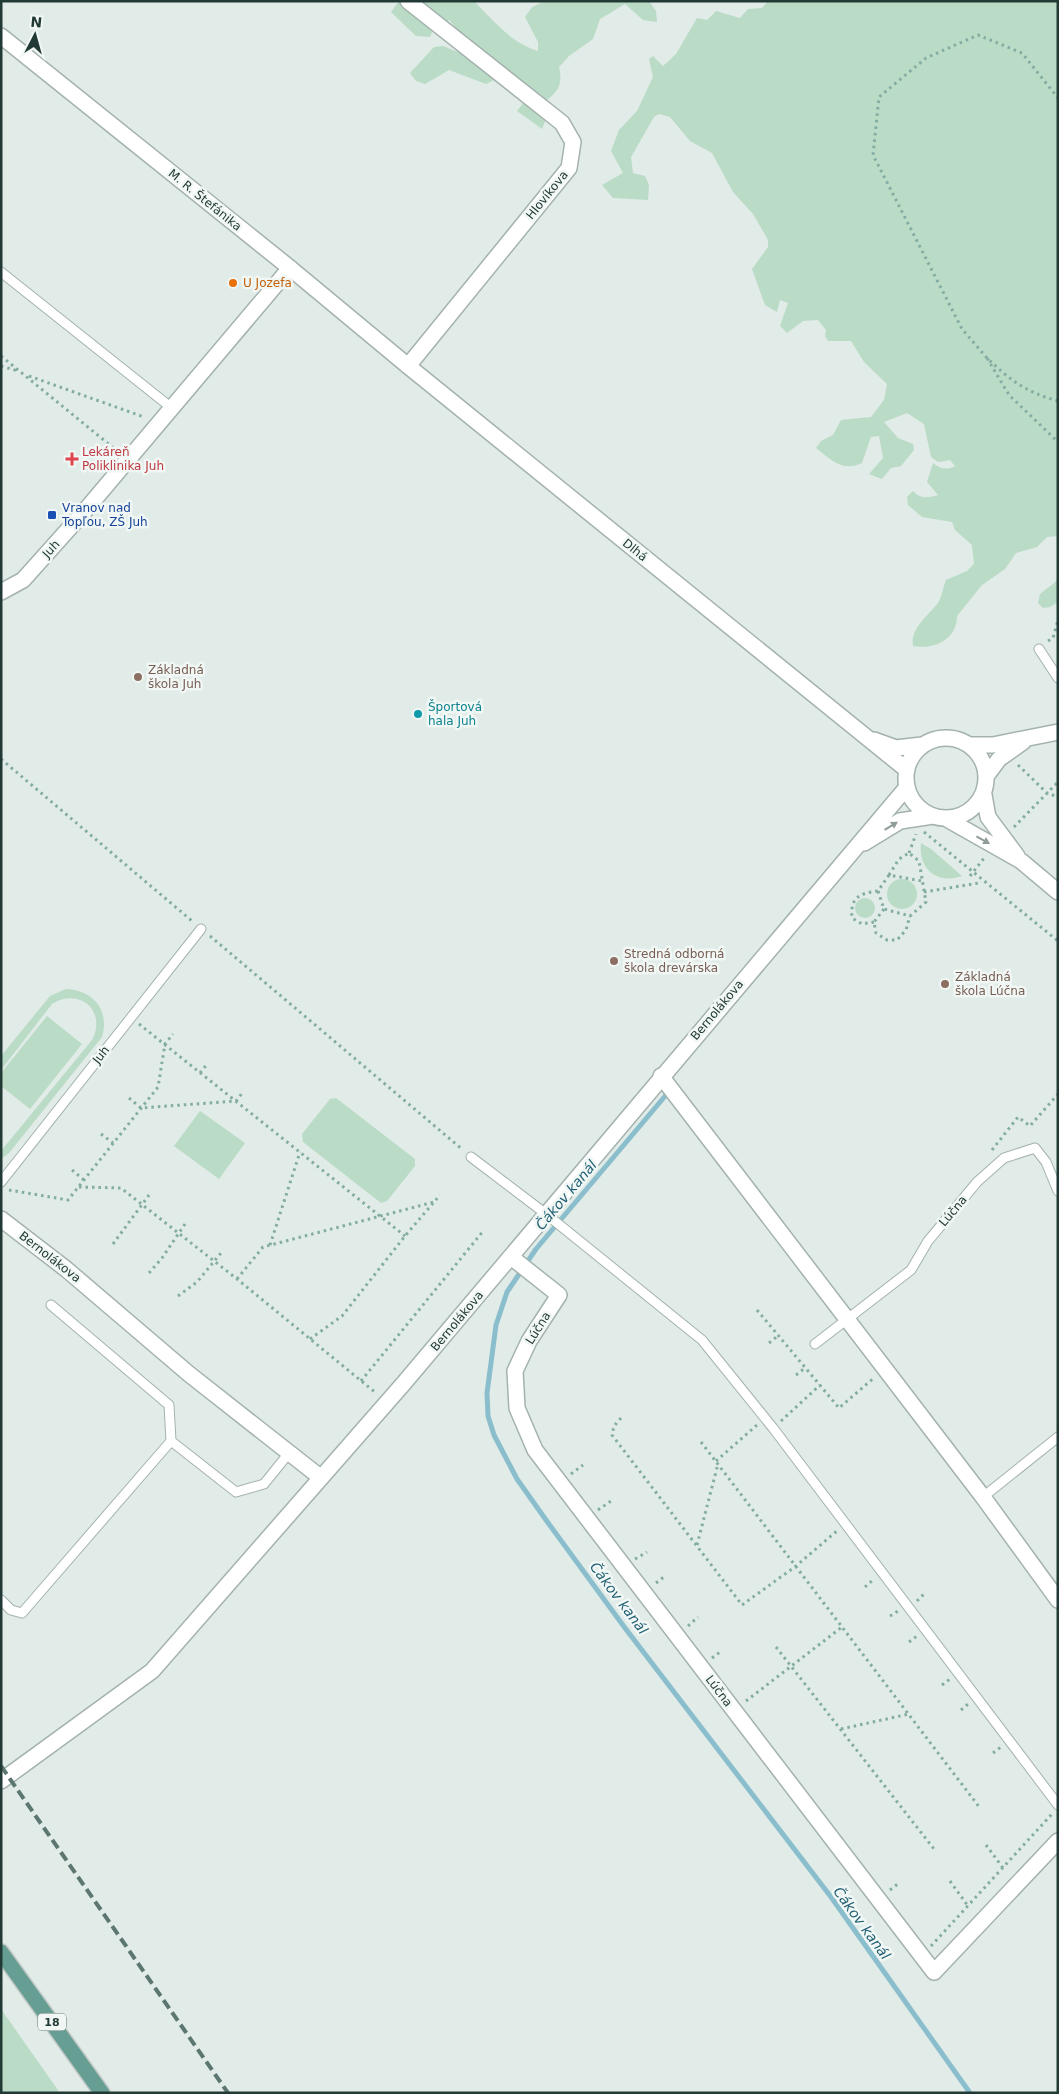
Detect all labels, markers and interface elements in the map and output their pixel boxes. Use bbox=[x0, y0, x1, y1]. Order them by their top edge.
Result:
north arrow bbox=[10, 10, 60, 60]
text: N bbox=[30, 14, 43, 31]
street label: M. R. Štefánika bbox=[166, 166, 245, 234]
street label: Hlovíkova bbox=[523, 168, 571, 222]
place label: U Jozefa bbox=[243, 276, 292, 290]
marker: U Jozefa bbox=[227, 277, 239, 289]
place label: Lekáreň Poliklinika Juh bbox=[82, 445, 164, 473]
marker: Lekáreň Poliklinika Juh bbox=[66, 453, 78, 465]
place label: Vranov nad Topľou, ZŠ Juh bbox=[61, 501, 148, 529]
marker: Vranov nad Topľou, ZŠ Juh bbox=[46, 509, 58, 521]
street label: Dlhá bbox=[620, 536, 650, 564]
street label: Juh bbox=[39, 537, 62, 561]
place label: Základná škola Juh bbox=[148, 663, 204, 691]
marker: Základná škola Juh bbox=[132, 671, 144, 683]
place label: Športová hala Juh bbox=[428, 699, 482, 728]
marker: Športová hala Juh bbox=[412, 708, 424, 720]
one-way arrow bbox=[885, 822, 898, 831]
one-way arrow bbox=[977, 835, 990, 844]
place label: Stredná odborná škola drevárska bbox=[624, 947, 724, 975]
marker: Stredná odborná škola drevárska bbox=[608, 955, 620, 967]
place label: Základná škola Lúčna bbox=[955, 970, 1025, 998]
street label: Bernolákova bbox=[688, 977, 746, 1043]
marker: Základná škola Lúčna bbox=[939, 978, 951, 990]
street label: Juh bbox=[89, 1043, 112, 1067]
water label: Čákov kanál bbox=[532, 1156, 600, 1233]
street label: Lúčna bbox=[936, 1193, 970, 1229]
street label: Bernolákova bbox=[16, 1229, 84, 1285]
street label: Bernolákova bbox=[428, 1288, 486, 1354]
street label: Lúčna bbox=[523, 1309, 553, 1347]
water label: Čákov kanál bbox=[587, 1558, 652, 1637]
street label: Lúčna bbox=[703, 1673, 735, 1709]
water label: Čákov kanál bbox=[830, 1883, 895, 1962]
road number: 18 bbox=[38, 2014, 66, 2030]

